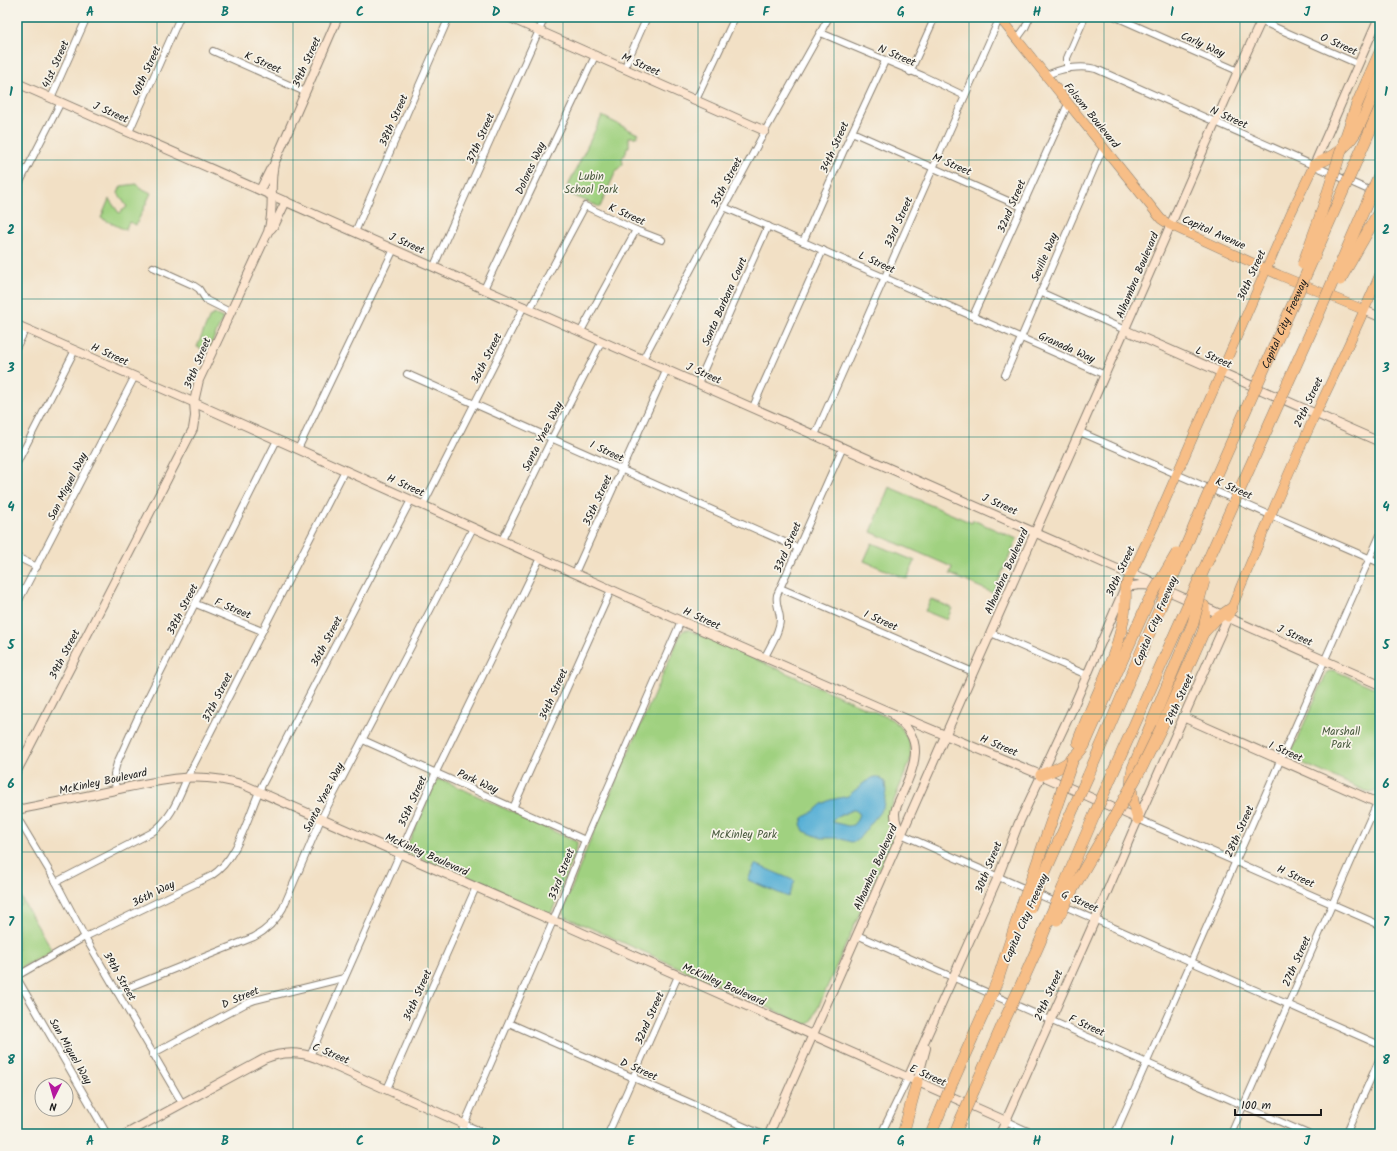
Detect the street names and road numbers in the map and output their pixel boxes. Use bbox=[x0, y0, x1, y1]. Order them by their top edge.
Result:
street label: Carly Way bbox=[1178, 27, 1228, 63]
street label: O Street bbox=[1317, 29, 1361, 61]
street label: 39th Street bbox=[288, 33, 326, 91]
street label: 41st Street bbox=[37, 37, 75, 91]
street label: N Street bbox=[875, 40, 919, 72]
street label: 40th Street bbox=[128, 42, 166, 100]
street label: K Street bbox=[241, 47, 285, 79]
street label: M Street bbox=[618, 48, 664, 82]
street label: Folsom Boulevard bbox=[1059, 79, 1124, 153]
street label: 38th Street bbox=[374, 91, 414, 149]
street label: J Street bbox=[90, 97, 132, 129]
street label: N Street bbox=[1207, 102, 1251, 135]
street label: 37th Street bbox=[462, 109, 500, 167]
street label: 34th Street bbox=[816, 118, 855, 176]
street label: Dolores Way bbox=[511, 138, 551, 198]
street label: M Street bbox=[929, 149, 975, 181]
street label: 35th Street bbox=[706, 153, 748, 211]
street label: 32nd Street bbox=[993, 176, 1031, 236]
street label: 33rd Street bbox=[880, 193, 918, 251]
street label: K Street bbox=[605, 199, 649, 231]
street label: Capitol Avenue bbox=[1179, 211, 1249, 255]
street label: J Street bbox=[386, 228, 428, 260]
street label: Seville Way bbox=[1027, 229, 1064, 285]
street label: Alhambra Boulevard bbox=[1112, 229, 1164, 321]
street label: 30th Street bbox=[1233, 246, 1271, 304]
street label: L Street bbox=[855, 247, 898, 279]
street label: Santa Barbara Court bbox=[697, 253, 753, 349]
street label: Capital City Freeway bbox=[1257, 276, 1313, 372]
street label: Granada Way bbox=[1035, 327, 1099, 369]
street label: 36th Street bbox=[466, 329, 508, 387]
street label: 39th Street bbox=[179, 334, 217, 392]
street label: H Street bbox=[88, 339, 132, 372]
street label: L Street bbox=[1192, 342, 1235, 374]
street label: J Street bbox=[683, 358, 725, 390]
street label: 29th Street bbox=[1289, 373, 1329, 431]
street label: Santa Ynez Way bbox=[518, 398, 569, 474]
street label: I Street bbox=[587, 436, 627, 468]
street label: San Miguel Way bbox=[43, 449, 93, 524]
street label: H Street bbox=[384, 470, 428, 503]
street label: 35th Street bbox=[578, 471, 618, 529]
street label: K Street bbox=[1212, 473, 1256, 505]
street label: J Street bbox=[979, 489, 1021, 521]
street label: 33rd Street bbox=[769, 518, 807, 576]
street label: Alhambra Boulevard bbox=[980, 525, 1034, 617]
street label: 30th Street bbox=[1101, 542, 1141, 600]
street label: Capital City Freeway bbox=[1129, 573, 1183, 669]
street label: 38th Street bbox=[162, 580, 204, 638]
street label: F Street bbox=[212, 593, 254, 625]
street label: H Street bbox=[680, 603, 724, 636]
street label: I Street bbox=[861, 605, 901, 637]
street label: 36th Street bbox=[306, 612, 348, 670]
street label: J Street bbox=[1274, 620, 1316, 652]
street label: 39th Street bbox=[45, 626, 86, 683]
street label: 34th Street bbox=[535, 665, 574, 723]
street label: 37th Street bbox=[198, 669, 238, 726]
street label: 29th Street bbox=[1161, 670, 1199, 728]
street label: H Street bbox=[977, 730, 1021, 762]
street label: I Street bbox=[1266, 736, 1306, 768]
street label: Santa Ynez Way bbox=[299, 759, 350, 835]
street label: McKinley Boulevard bbox=[57, 764, 149, 800]
street label: Park Way bbox=[454, 765, 502, 799]
street label: 35th Street bbox=[394, 772, 433, 830]
street label: 28th Street bbox=[1220, 802, 1260, 860]
street label: Alhambra Boulevard bbox=[849, 821, 903, 913]
street label: McKinley Boulevard bbox=[382, 828, 472, 882]
street label: 30th Street bbox=[970, 838, 1008, 896]
street label: 33rd Street bbox=[544, 845, 580, 903]
street label: H Street bbox=[1274, 861, 1318, 894]
street label: Capital City Freeway bbox=[998, 870, 1054, 966]
street label: 36th Way bbox=[129, 875, 179, 912]
street label: G Street bbox=[1058, 886, 1102, 918]
street label: 27th Street bbox=[1278, 932, 1316, 990]
street label: 39th Street bbox=[98, 949, 141, 1005]
street label: McKinley Boulevard bbox=[679, 958, 769, 1012]
street label: 34th Street bbox=[399, 966, 438, 1024]
street label: 29th Street bbox=[1030, 966, 1068, 1024]
street label: D Street bbox=[219, 982, 263, 1014]
street label: 32nd Street bbox=[630, 988, 670, 1048]
street label: F Street bbox=[1066, 1010, 1108, 1042]
street label: San Miguel Way bbox=[44, 1015, 97, 1089]
street label: C Street bbox=[309, 1038, 353, 1070]
street label: D Street bbox=[617, 1054, 661, 1086]
street label: E Street bbox=[906, 1060, 950, 1092]

